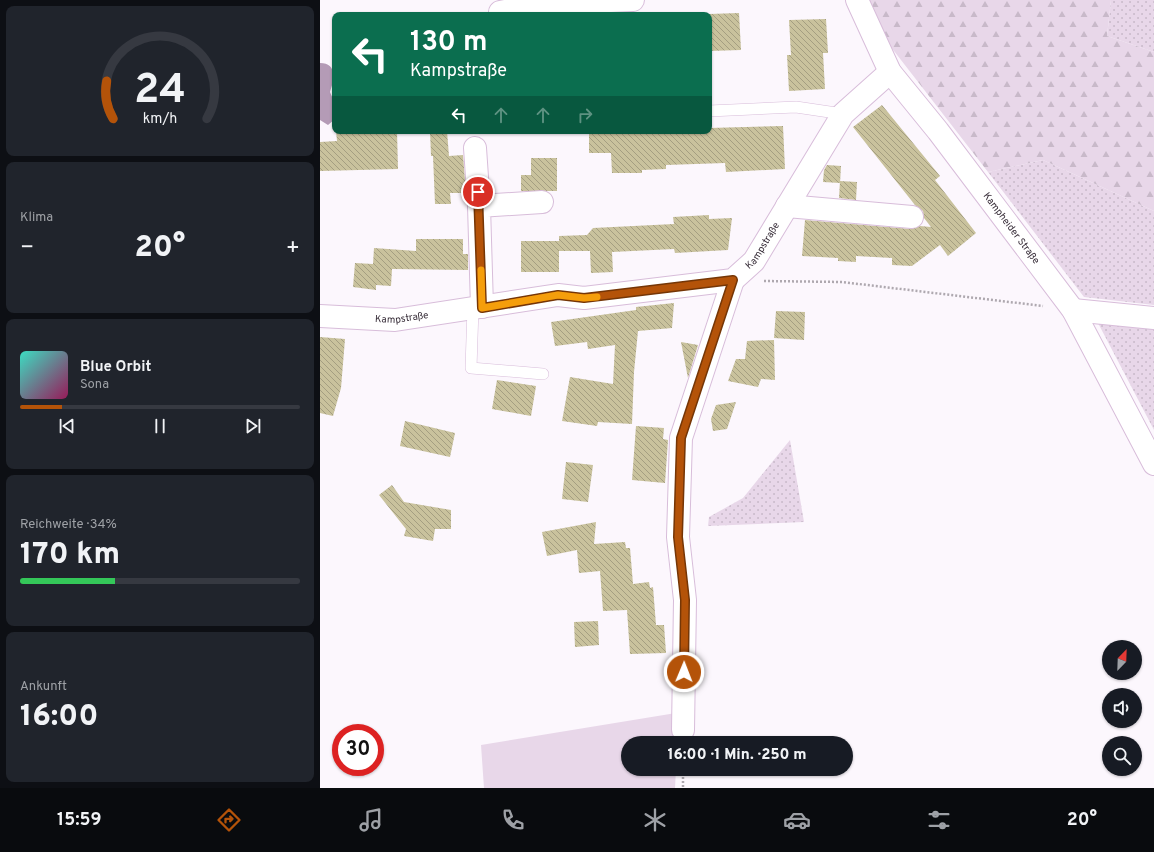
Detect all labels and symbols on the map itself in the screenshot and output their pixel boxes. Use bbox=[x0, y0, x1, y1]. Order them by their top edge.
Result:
pin bbox=[461, 175, 495, 209]
street label: Kampheider Straße bbox=[980, 190, 1042, 267]
street label: Kampstraße bbox=[743, 220, 783, 272]
street label: Kampstraße bbox=[375, 308, 429, 327]
north arrow bbox=[1102, 640, 1142, 680]
position arrow bbox=[663, 651, 705, 693]
speed limit sign: 30 bbox=[332, 724, 384, 776]

